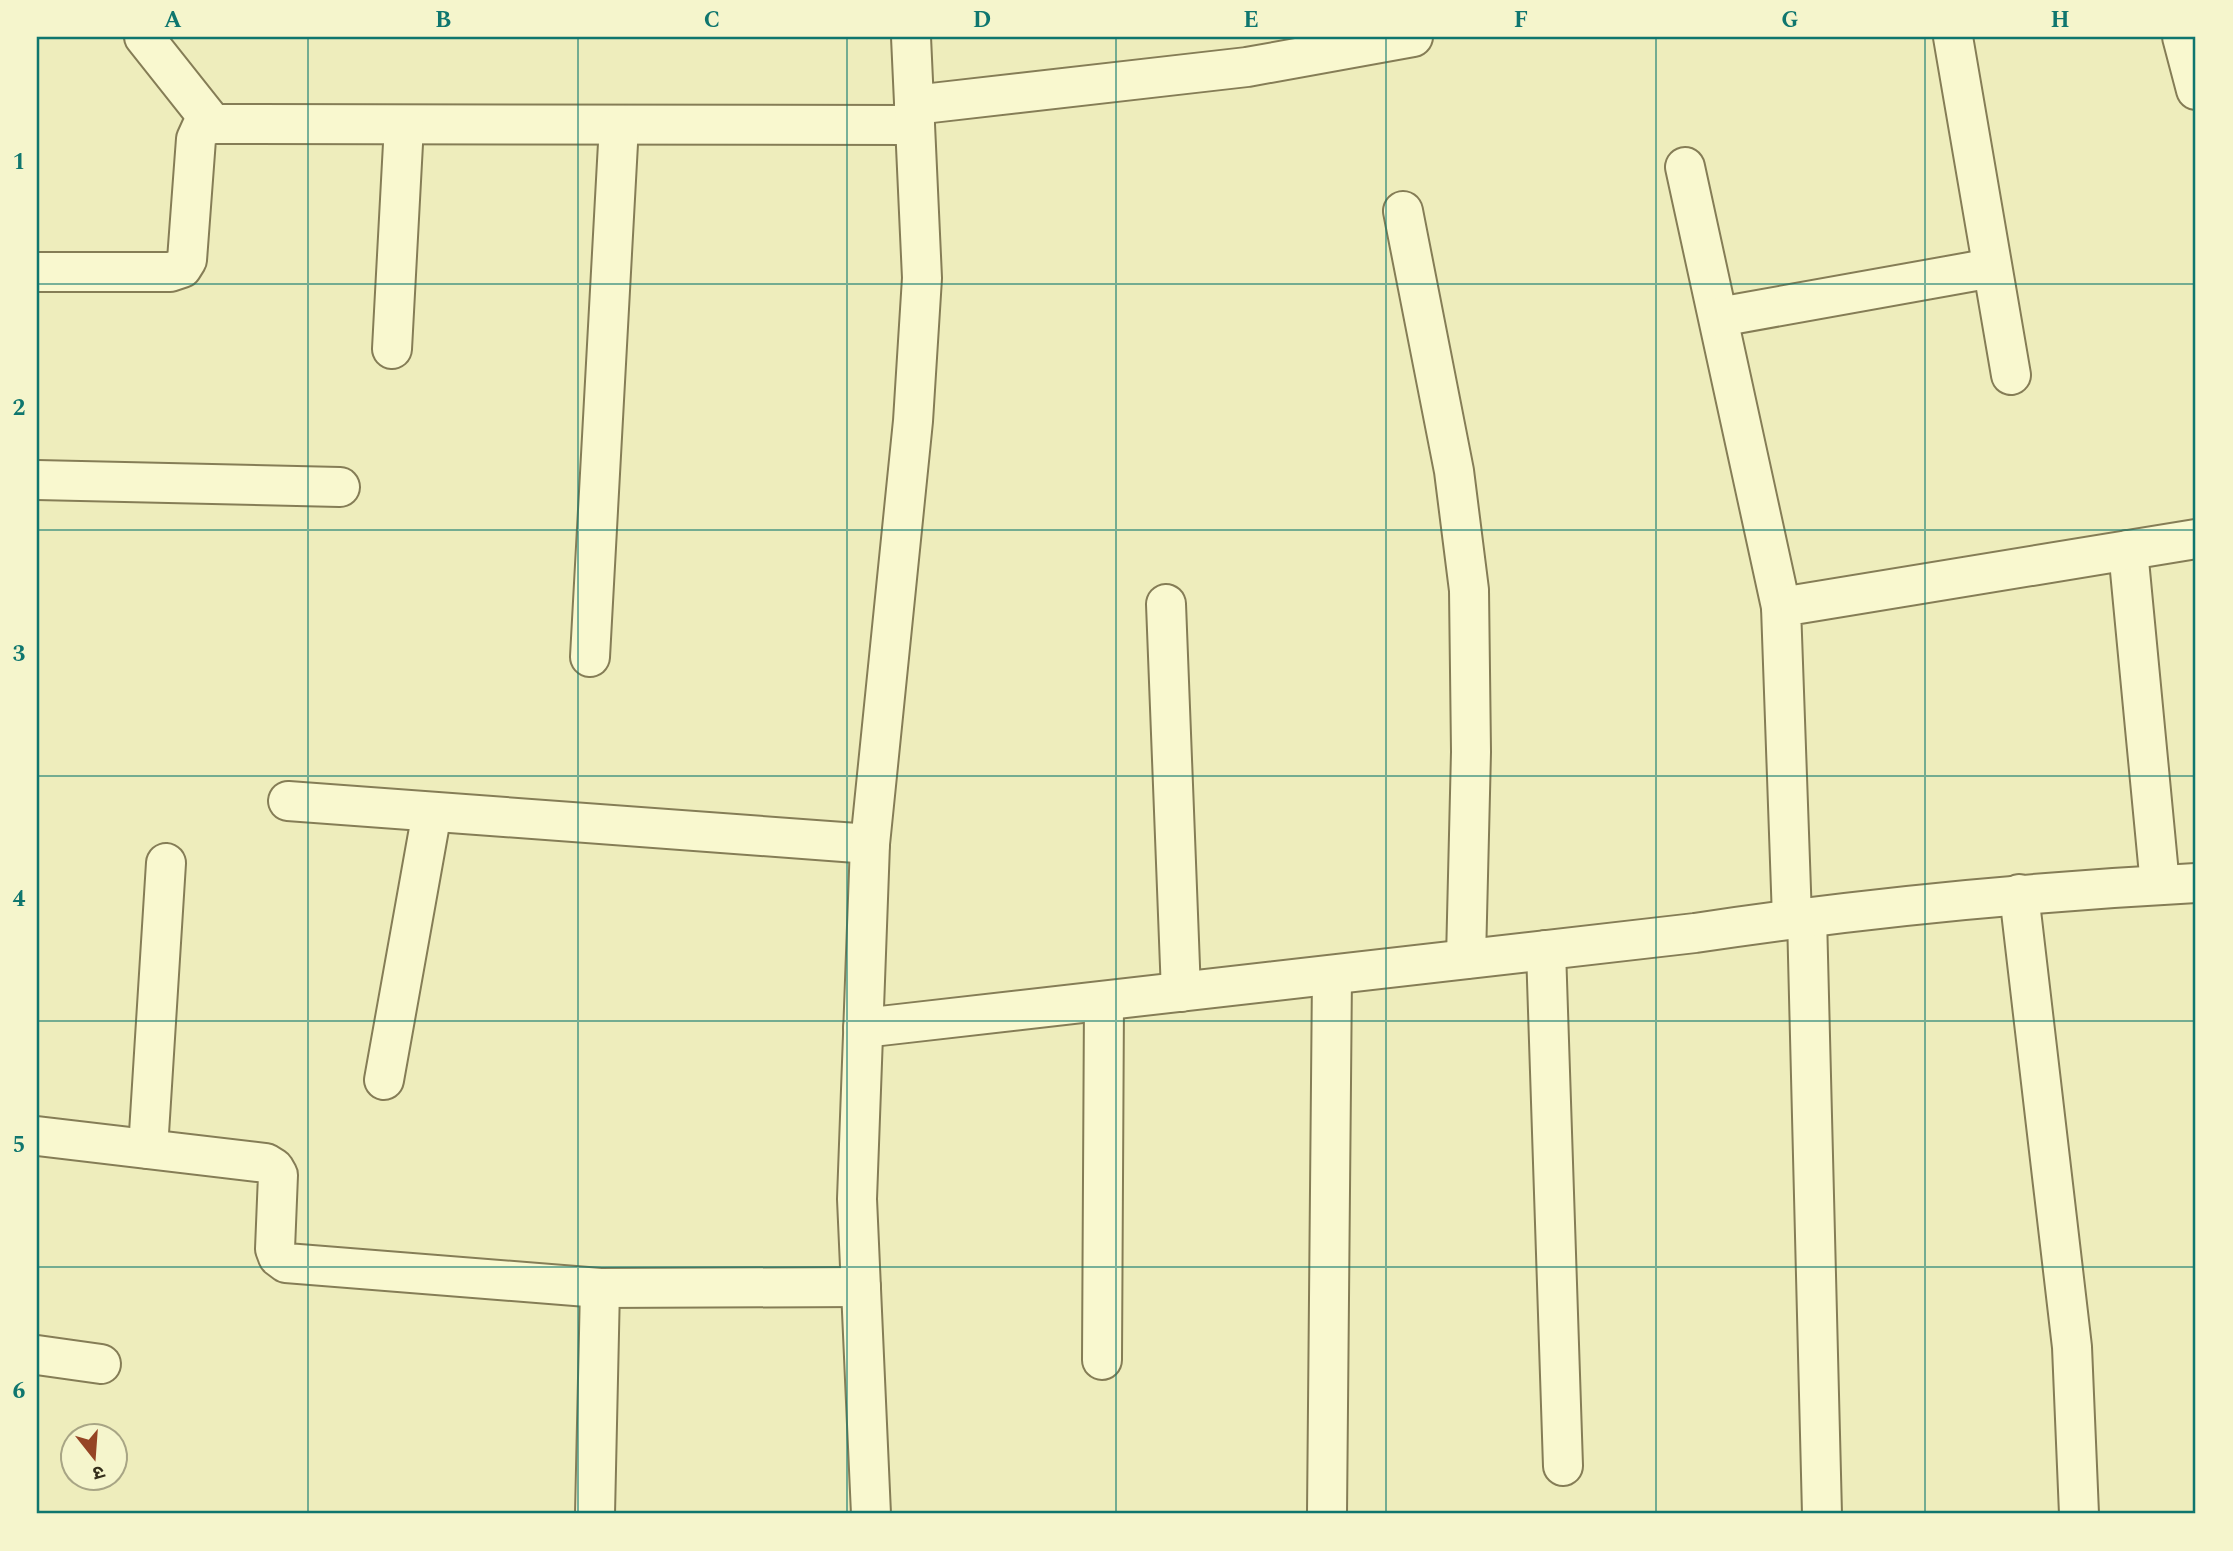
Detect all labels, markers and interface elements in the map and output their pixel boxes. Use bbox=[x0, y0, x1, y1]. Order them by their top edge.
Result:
text: A bbox=[164, 3, 182, 38]
text: B bbox=[435, 3, 451, 38]
text: C bbox=[704, 3, 720, 38]
text: D bbox=[973, 3, 991, 38]
text: E bbox=[1243, 3, 1259, 38]
text: F bbox=[1514, 3, 1528, 38]
text: G bbox=[1781, 3, 1799, 38]
text: H bbox=[2050, 3, 2070, 38]
text: 1 bbox=[13, 145, 25, 180]
text: 2 bbox=[13, 391, 26, 426]
text: 3 bbox=[13, 637, 26, 672]
text: 4 bbox=[13, 882, 26, 917]
text: 5 bbox=[13, 1128, 25, 1163]
text: 6 bbox=[13, 1374, 26, 1409]
north arrow bbox=[60, 1422, 130, 1492]
text: उ bbox=[88, 1456, 108, 1488]

